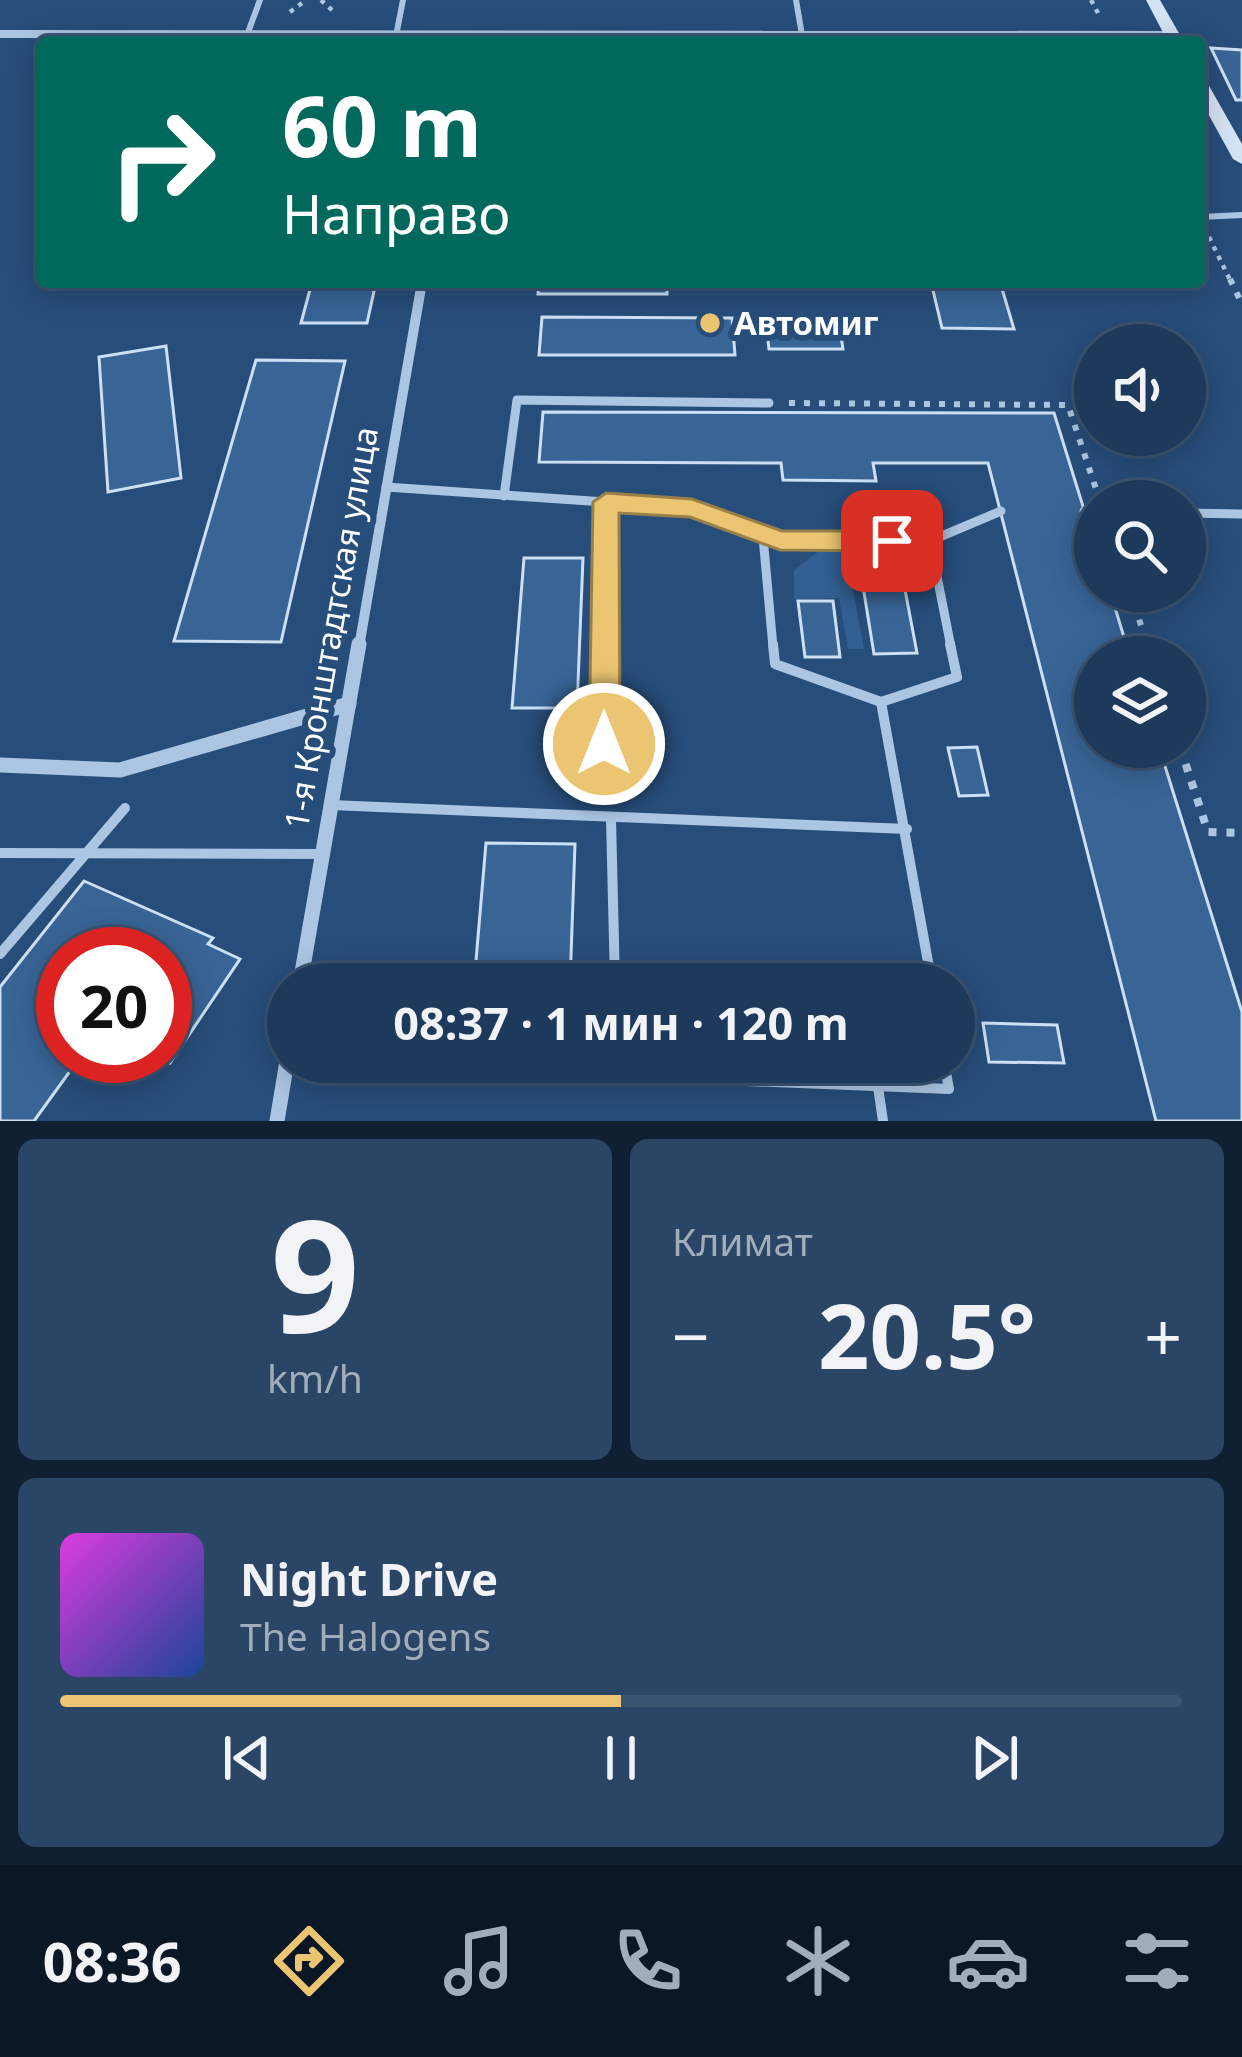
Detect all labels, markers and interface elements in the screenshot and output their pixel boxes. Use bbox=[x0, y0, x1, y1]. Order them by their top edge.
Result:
text: 60 m bbox=[282, 67, 482, 182]
icon: right bbox=[84, 84, 240, 240]
text: Направо bbox=[282, 176, 510, 250]
place label: Автомиг bbox=[734, 300, 879, 345]
marker: Автомиг bbox=[697, 310, 723, 336]
map controls bbox=[1074, 324, 1206, 768]
button: sound bbox=[1074, 324, 1206, 456]
street label: 1-я Кронштадтская улица bbox=[273, 423, 388, 833]
button: search bbox=[1074, 480, 1206, 612]
pin bbox=[841, 490, 943, 592]
icon: arrive bbox=[859, 508, 925, 574]
button: layers bbox=[1074, 636, 1206, 768]
position arrow bbox=[541, 681, 667, 807]
speed limit sign: 20 bbox=[36, 927, 192, 1083]
text: 08:37 · 1 мин · 120 m bbox=[393, 992, 849, 1053]
text: 9 bbox=[270, 1166, 360, 1379]
text: Климат bbox=[672, 1214, 813, 1267]
text: 20.5° bbox=[818, 1273, 1036, 1395]
text: − bbox=[672, 1290, 710, 1380]
text: + bbox=[1144, 1290, 1182, 1380]
text: km/h bbox=[267, 1351, 363, 1404]
text: Night Drive bbox=[240, 1548, 498, 1609]
text: The Halogens bbox=[240, 1609, 491, 1662]
icon: previous bbox=[214, 1725, 280, 1791]
icon: pause bbox=[588, 1725, 654, 1791]
icon: next bbox=[962, 1725, 1028, 1791]
icon: directions bbox=[267, 1919, 351, 2003]
icon: music bbox=[437, 1919, 521, 2003]
icon: phone bbox=[606, 1919, 690, 2003]
icon: climate bbox=[776, 1919, 860, 2003]
icon: car bbox=[946, 1919, 1030, 2003]
icon: filters bbox=[1115, 1919, 1199, 2003]
text: 08:36 bbox=[43, 1924, 182, 1998]

